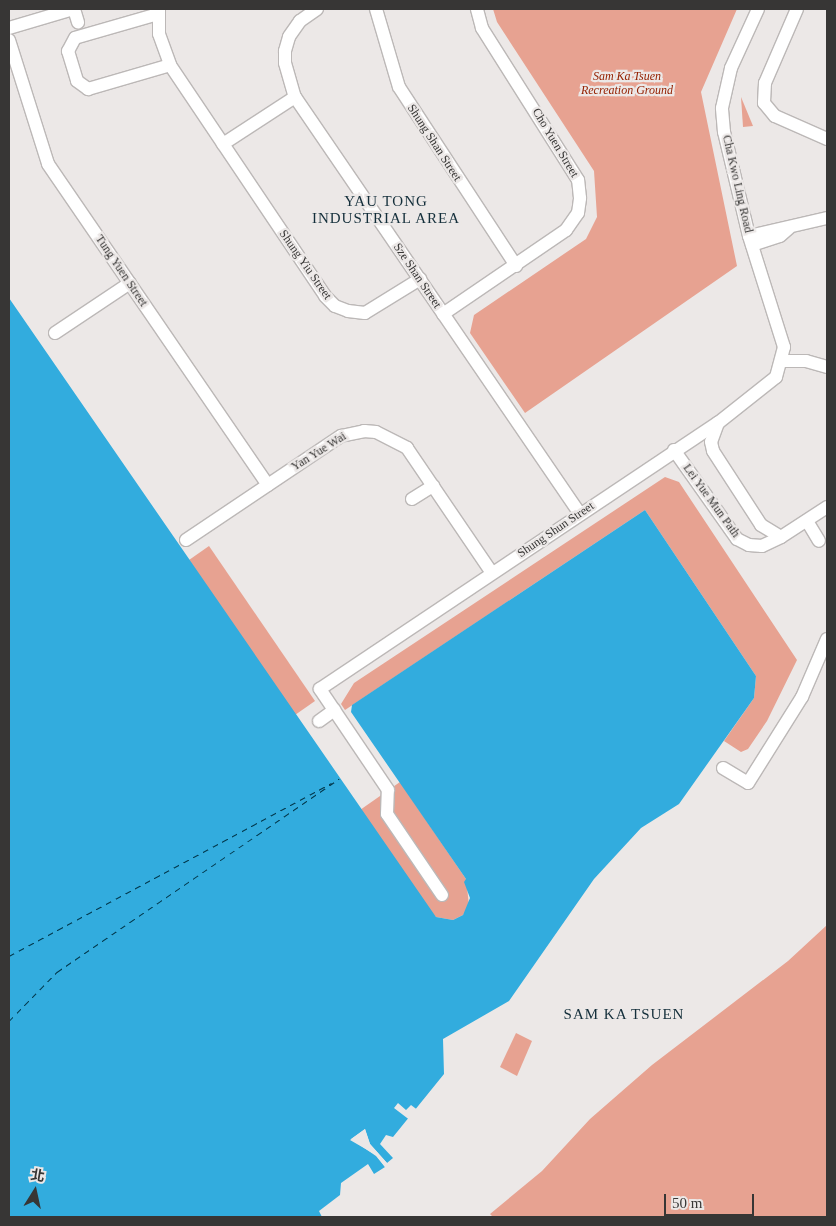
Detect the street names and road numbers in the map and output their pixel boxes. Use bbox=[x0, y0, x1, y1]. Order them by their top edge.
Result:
street label: Shung Shan Street bbox=[404, 102, 464, 184]
street label: Cho Yuen Street bbox=[529, 106, 581, 180]
street label: Cha Kwo Ling Road bbox=[719, 134, 755, 234]
street label: Shung Yiu Street bbox=[276, 227, 334, 303]
street label: Tung Yuen Street bbox=[92, 232, 150, 310]
street label: Sze Shan Street bbox=[390, 241, 444, 311]
street label: Yan Yue Wai bbox=[289, 429, 349, 475]
street label: Lei Yue Mun Path bbox=[679, 461, 743, 541]
street label: Shung Shun Street bbox=[515, 499, 597, 561]

